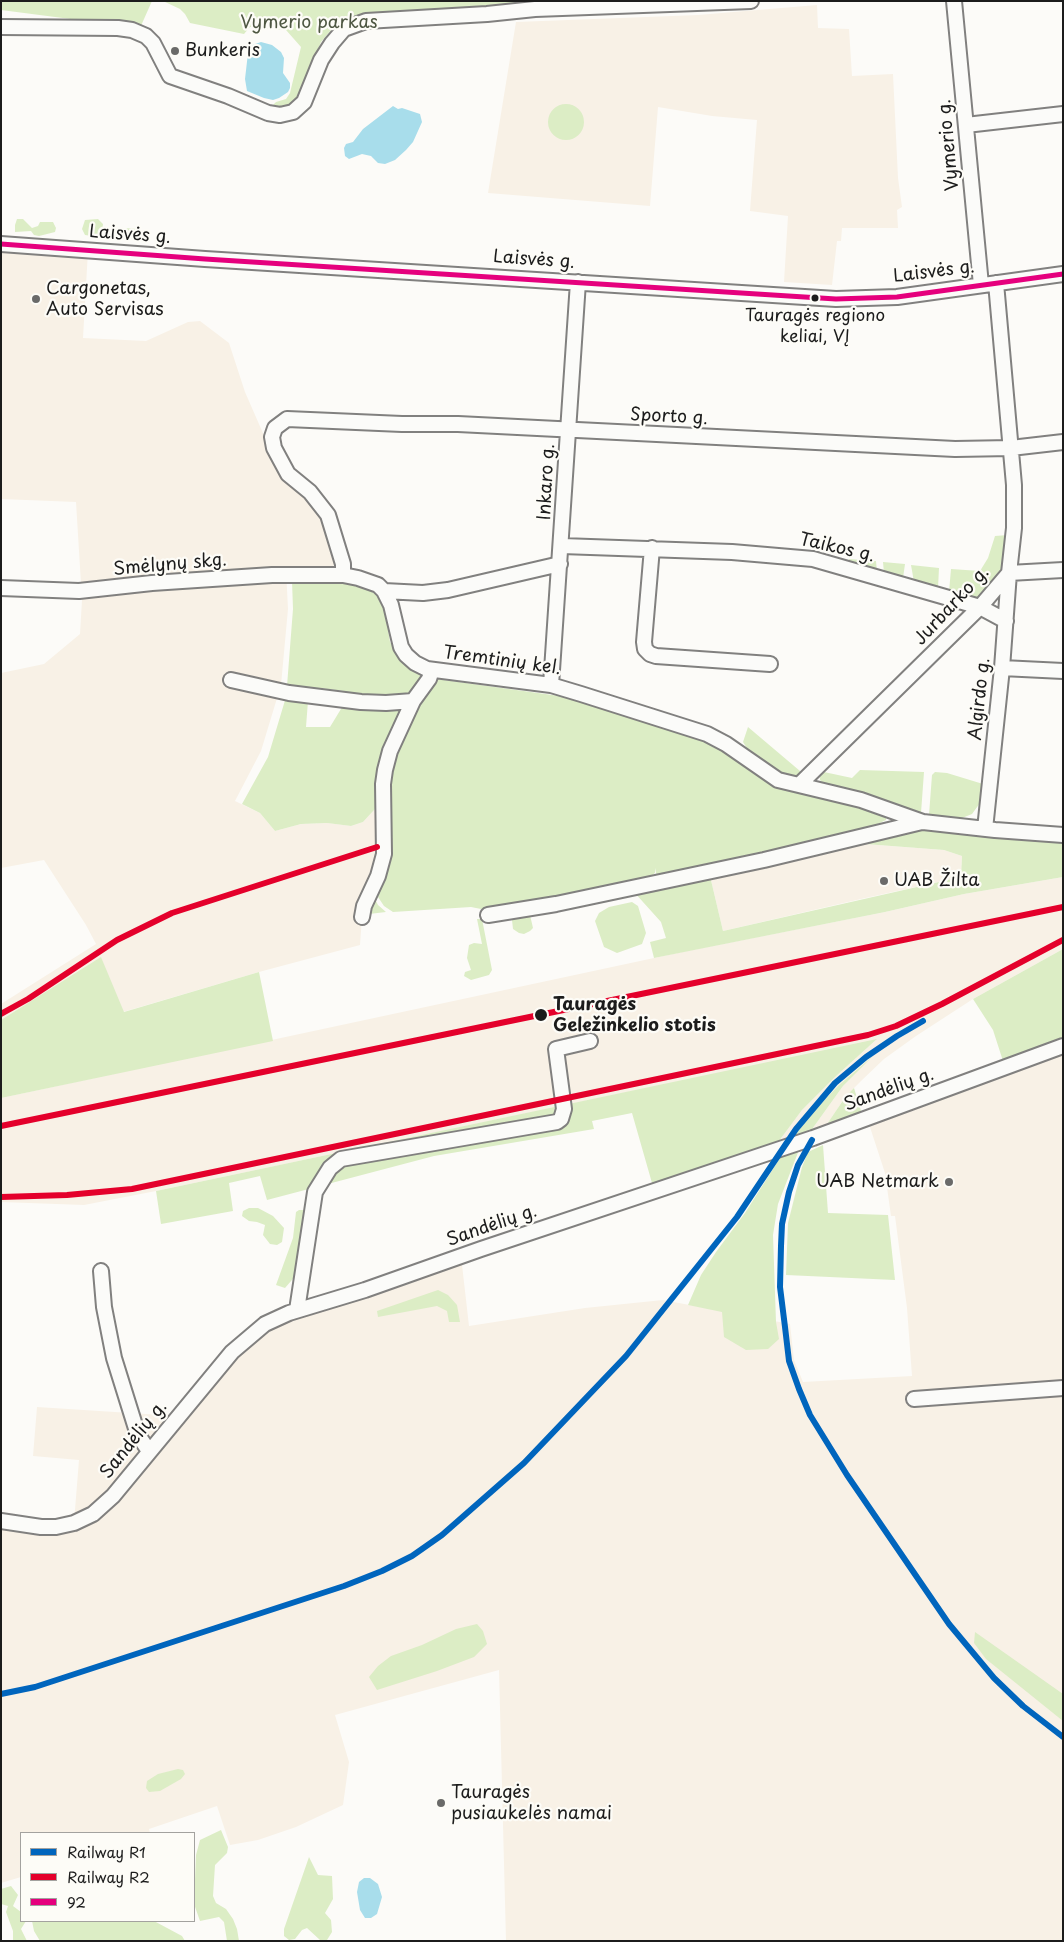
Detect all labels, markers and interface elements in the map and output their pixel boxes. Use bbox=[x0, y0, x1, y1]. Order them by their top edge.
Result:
park label: Vymerio parkas bbox=[240, 12, 378, 34]
place label: Bunkeris bbox=[185, 40, 260, 62]
marker: Bunkeris bbox=[169, 45, 181, 57]
street label: Vymerio g. bbox=[934, 98, 964, 192]
street label: Laisvės g. bbox=[88, 221, 172, 249]
street label: Laisvės g. bbox=[492, 246, 576, 274]
street label: Laisvės g. bbox=[892, 256, 976, 288]
place label: Cargonetas, Auto Servisas bbox=[46, 278, 164, 320]
marker: Cargonetas, Auto Servisas bbox=[30, 293, 42, 305]
marker: Tauragės regiono keliai, VĮ bbox=[810, 293, 820, 303]
place label: Tauragės regiono keliai, VĮ bbox=[745, 306, 885, 346]
street label: Sporto g. bbox=[629, 404, 709, 430]
street label: Inkaro g. bbox=[534, 443, 560, 521]
street label: Taikos g. bbox=[797, 529, 877, 567]
street label: Smėlynų skg. bbox=[112, 549, 228, 581]
street label: Jurbarko g. bbox=[910, 562, 994, 650]
street label: Tremtinių kel. bbox=[442, 642, 562, 680]
street label: Algirdo g. bbox=[965, 657, 995, 741]
place label: UAB Žilta bbox=[894, 870, 979, 892]
marker: UAB Žilta bbox=[878, 875, 890, 887]
place label: Tauragės Geležinkelio stotis bbox=[553, 994, 716, 1036]
marker: Tauragės Geležinkelio stotis bbox=[533, 1007, 549, 1023]
street label: Sandėlių g. bbox=[841, 1064, 937, 1116]
place label: UAB Netmark bbox=[816, 1171, 939, 1193]
marker: UAB Netmark bbox=[943, 1176, 955, 1188]
street label: Sandėlių g. bbox=[444, 1200, 540, 1252]
street label: Sandėlių g. bbox=[96, 1397, 172, 1483]
place label: Tauragės pusiaukelės namai bbox=[451, 1782, 612, 1825]
marker: Tauragės pusiaukelės namai bbox=[435, 1797, 447, 1809]
legend bbox=[20, 1832, 195, 1922]
text: Railway R1 bbox=[67, 1840, 146, 1863]
text: Railway R2 bbox=[67, 1865, 150, 1888]
text: 92 bbox=[67, 1890, 86, 1913]

